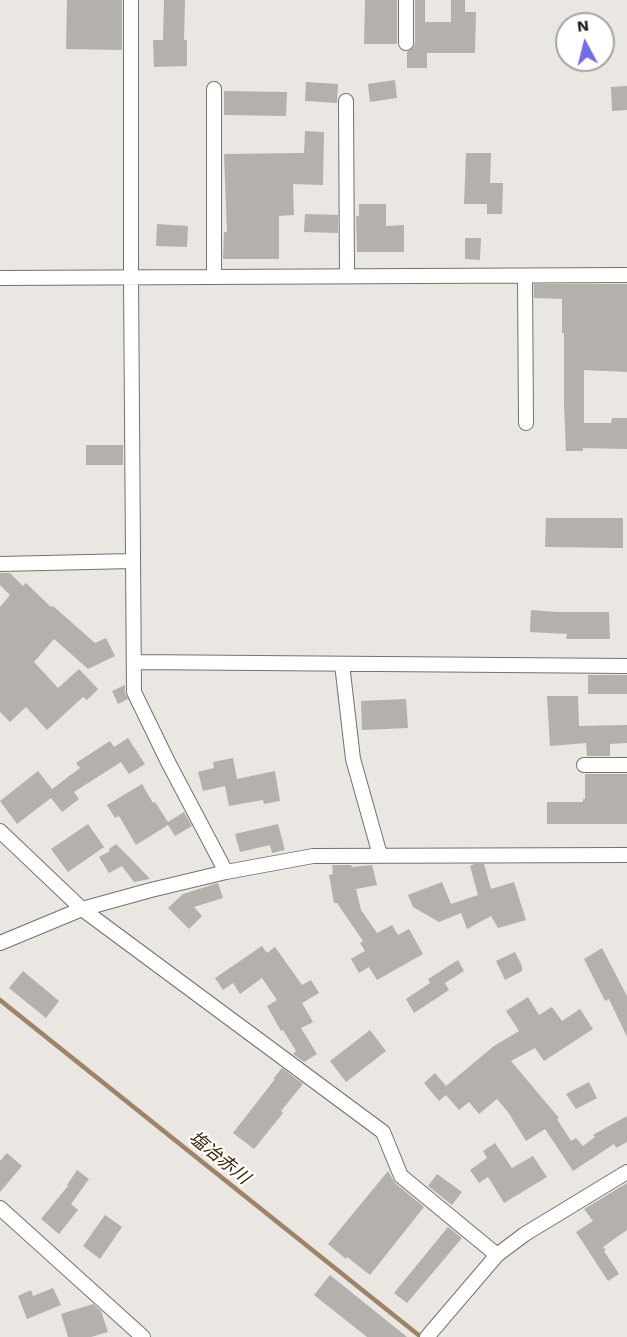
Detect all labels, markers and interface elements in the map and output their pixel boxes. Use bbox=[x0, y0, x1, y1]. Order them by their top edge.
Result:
north arrow bbox=[555, 12, 615, 72]
text: N bbox=[576, 15, 590, 36]
water label: 塩冶赤川 bbox=[184, 1127, 254, 1189]

